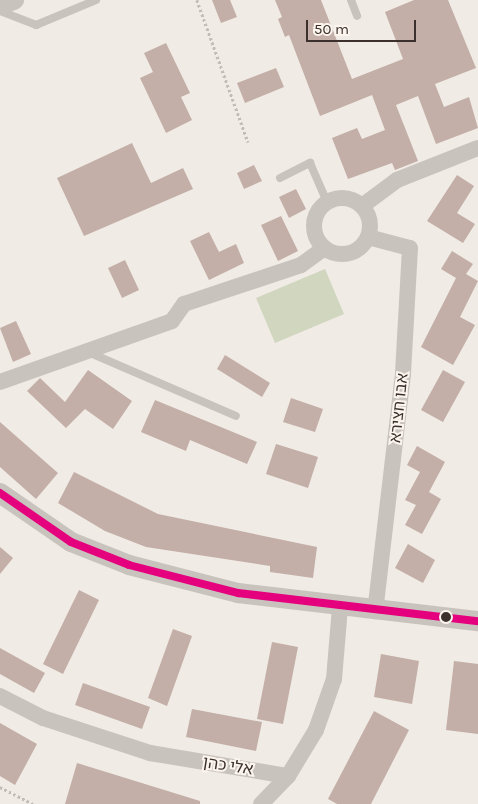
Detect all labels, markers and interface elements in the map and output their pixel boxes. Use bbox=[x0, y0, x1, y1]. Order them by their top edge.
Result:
scale bar bbox=[308, 10, 418, 42]
text: 50 m bbox=[314, 20, 349, 38]
street label: אבו חצירא bbox=[386, 372, 412, 444]
unlabelled marker bbox=[441, 612, 451, 622]
street label: אלי כהן bbox=[202, 753, 254, 779]

